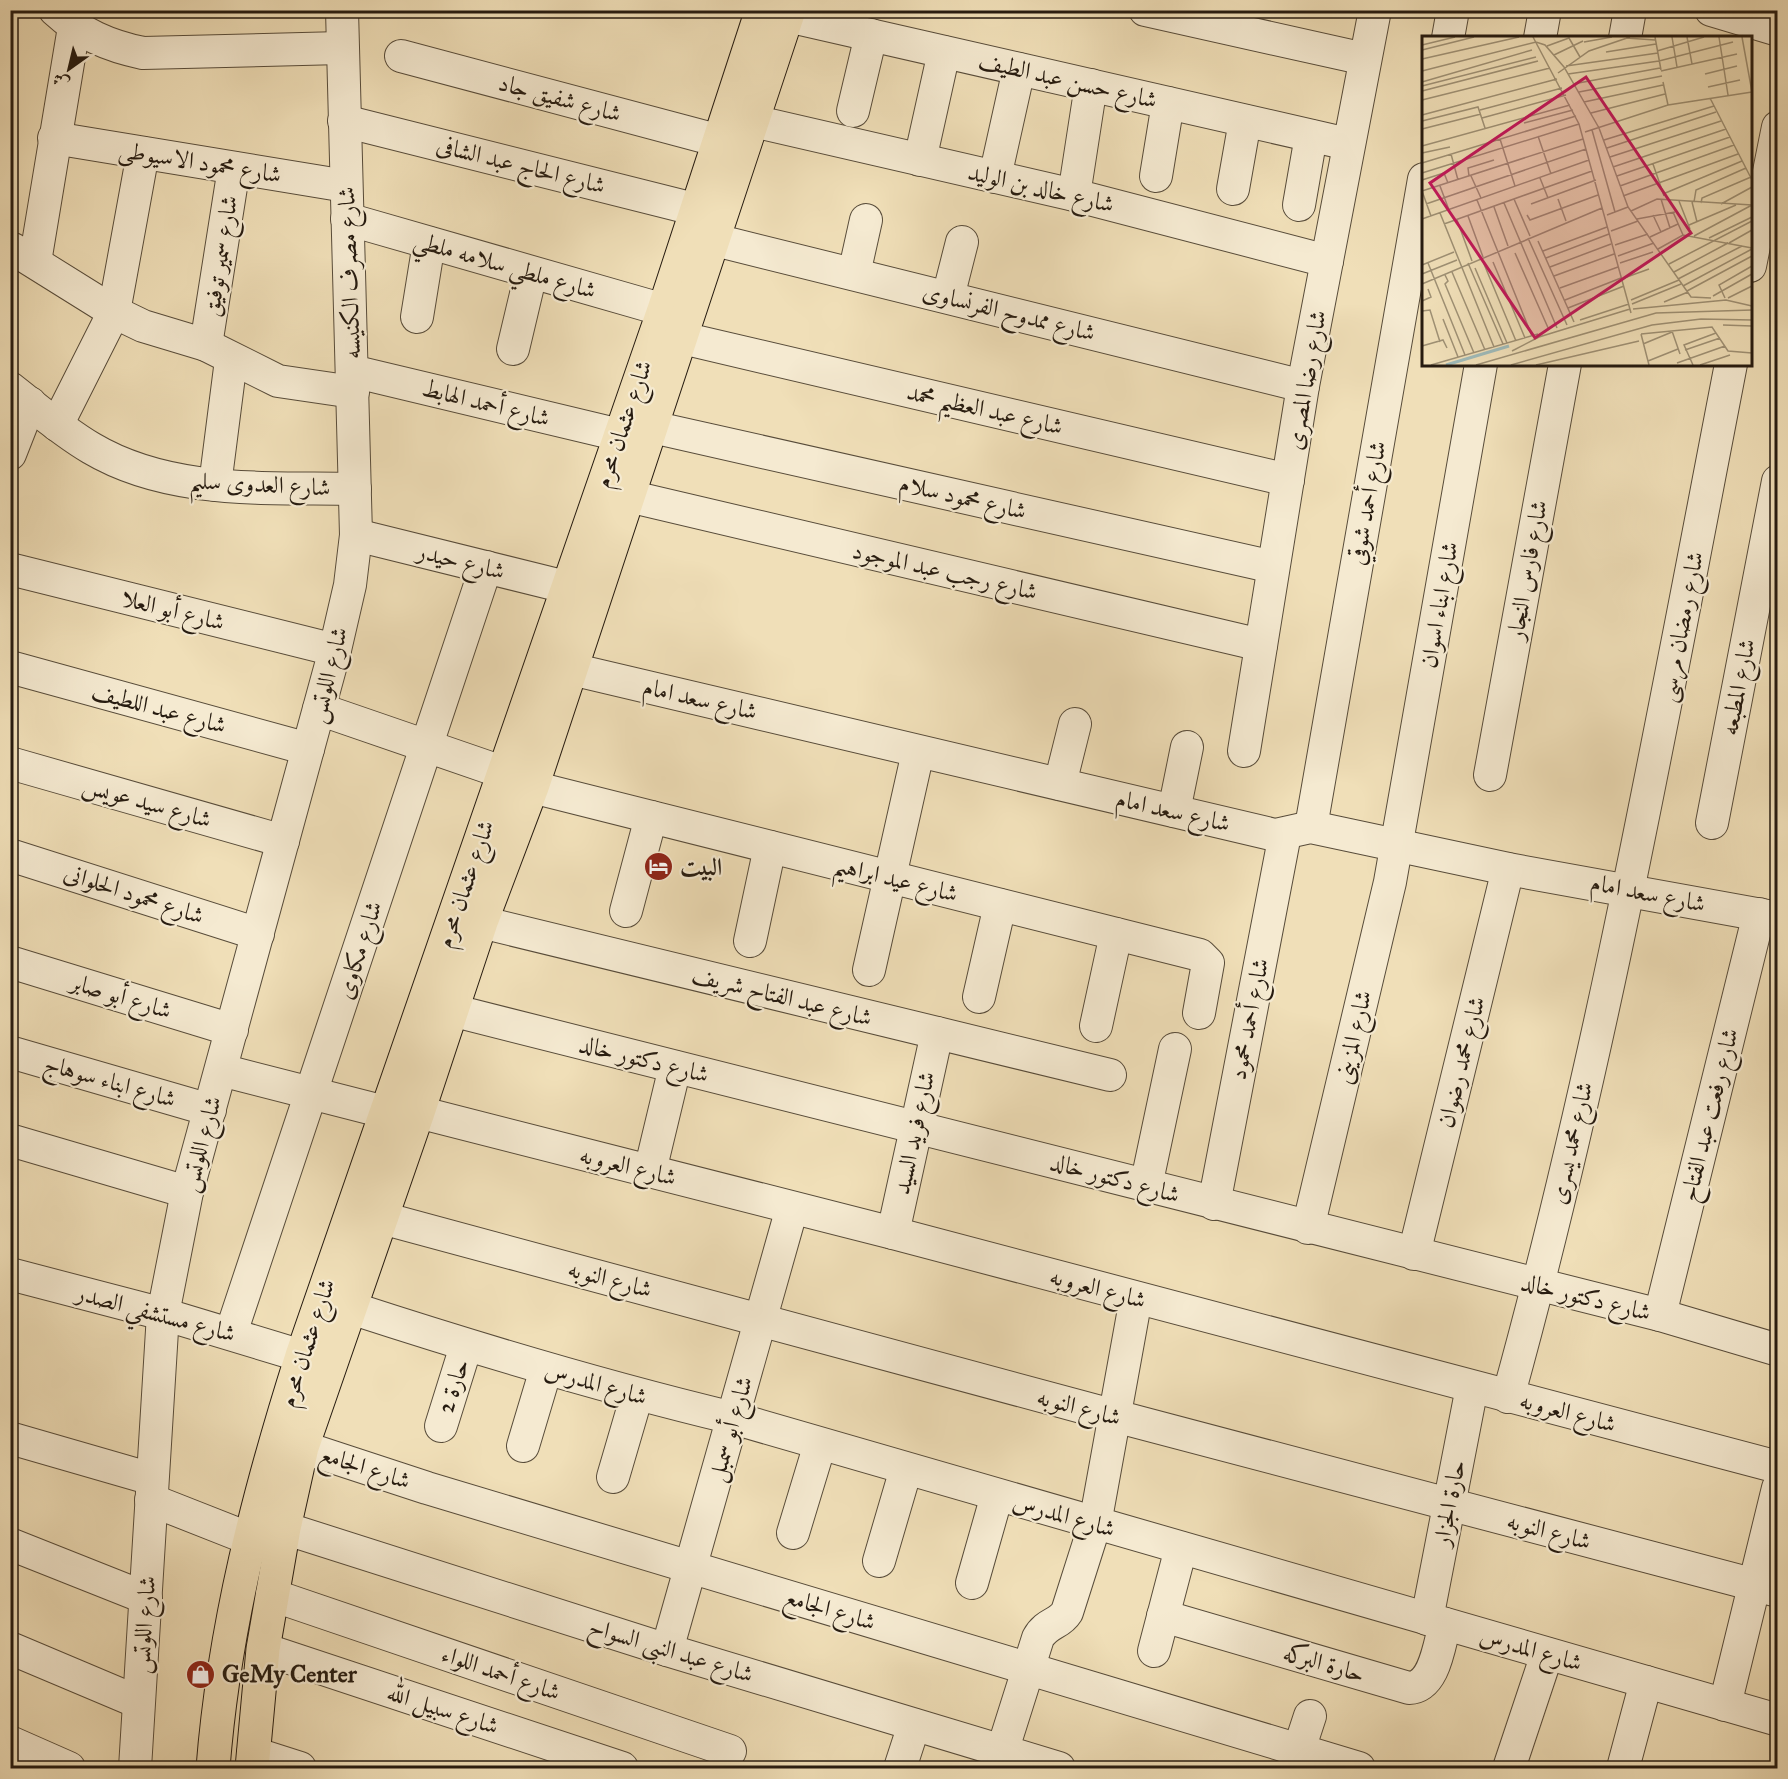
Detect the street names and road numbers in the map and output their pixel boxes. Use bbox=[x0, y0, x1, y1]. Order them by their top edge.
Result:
street label: شارع حسن عبد الطيف bbox=[975, 45, 1160, 120]
street label: شارع شفيق جاد bbox=[494, 67, 625, 134]
street label: شارع الحاج عبد الشافى bbox=[432, 130, 609, 206]
street label: شارع محمود الاسيوطى bbox=[116, 134, 284, 195]
street label: شارع خالد بن الوليد bbox=[964, 157, 1117, 224]
street label: شارع مصرف الكنيسه bbox=[331, 186, 372, 360]
street label: شارع سمير توفيق bbox=[196, 193, 249, 320]
street label: شارع ملطي سلامه ملطي bbox=[408, 225, 600, 313]
street label: شارع ممدوح الفرنساوى bbox=[918, 276, 1098, 354]
street label: شارع رضا المصرى bbox=[1279, 308, 1338, 453]
street label: شارع عثمان محرم bbox=[587, 356, 665, 494]
street label: شارع أحمد الهابط bbox=[418, 371, 554, 438]
street label: شارع عبد العظيم محمد bbox=[902, 376, 1066, 450]
street label: شارع أحمد شوقي bbox=[1339, 438, 1398, 568]
street label: شارع العدوى سليم bbox=[188, 465, 331, 512]
street label: شارع محمود سلام bbox=[895, 468, 1030, 532]
street label: شارع فارس النجار bbox=[1500, 498, 1559, 645]
street label: شارع حيدر bbox=[411, 535, 508, 591]
street label: شارع رجب عبد الموجود bbox=[848, 535, 1040, 612]
street label: شارع ابناء اسوان bbox=[1413, 539, 1470, 671]
street label: شارع رمضان مرسى bbox=[1652, 549, 1715, 706]
street label: شارع أبو العلا bbox=[117, 581, 228, 642]
street label: شارع اللوتس bbox=[302, 624, 359, 728]
street label: شارع المطبعه bbox=[1714, 636, 1767, 739]
street label: شارع سعد امام bbox=[638, 671, 760, 733]
street label: شارع عبد اللطيف bbox=[87, 676, 230, 745]
street label: شارع سيد عويس bbox=[78, 769, 215, 840]
street label: شارع سعد امام bbox=[1111, 783, 1233, 845]
street label: شارع عثمان محرم bbox=[429, 816, 507, 954]
street label: شارع عيد ابراهيم bbox=[829, 849, 961, 918]
street label: شارع محمود الحلوانى bbox=[59, 857, 208, 936]
street label: شارع سعد امام bbox=[1587, 867, 1708, 925]
street label: شارع مكاوى bbox=[329, 897, 394, 1004]
street label: شارع أحمد محمود bbox=[1221, 955, 1280, 1083]
street label: شارع عبد الفتاح شريف bbox=[687, 959, 875, 1039]
street label: شارع أبو صابر bbox=[63, 964, 176, 1030]
street label: شارع المزينى bbox=[1328, 987, 1383, 1088]
street label: شارع محمد رضوان bbox=[1430, 993, 1497, 1132]
street label: شارع رفعت عبد الفتاح bbox=[1673, 1025, 1751, 1206]
street label: شارع دكتور خالد bbox=[575, 1028, 712, 1094]
street label: شارع ابناء سوهاج bbox=[39, 1048, 179, 1120]
street label: شارع فريد السيد bbox=[886, 1069, 947, 1198]
street label: شارع محمد يسرى bbox=[1542, 1079, 1605, 1208]
street label: شارع اللوتس bbox=[174, 1093, 233, 1197]
street label: شارع العروبه bbox=[575, 1140, 679, 1197]
street label: شارع دكتور خالد bbox=[1046, 1146, 1183, 1215]
street label: شارع النوبه bbox=[563, 1253, 655, 1309]
street label: شارع العروبه bbox=[1045, 1261, 1149, 1320]
street label: شارع دكتور خالد bbox=[1517, 1266, 1654, 1332]
street label: شارع عثمان محرم bbox=[272, 1275, 348, 1413]
street label: شارع مستشفي الصدر bbox=[69, 1277, 239, 1356]
street label: شارع المدرس bbox=[540, 1354, 651, 1417]
street label: حارة 2 bbox=[430, 1355, 476, 1417]
street label: شارع أبو سمبل bbox=[699, 1372, 764, 1487]
street label: شارع النوبه bbox=[1032, 1381, 1124, 1437]
street label: شارع العروبه bbox=[1515, 1385, 1619, 1444]
street label: شارع الجامع bbox=[314, 1438, 414, 1502]
street label: حارة الجزار bbox=[1426, 1457, 1472, 1551]
street label: شارع المدرس bbox=[1008, 1486, 1119, 1549]
street label: شارع النوبه bbox=[1502, 1505, 1594, 1561]
street label: شارع اللوتس bbox=[126, 1575, 167, 1675]
street label: شارع الجامع bbox=[779, 1581, 879, 1644]
street label: شارع عبد النبى السواح bbox=[583, 1611, 757, 1695]
street label: شارع المدرس bbox=[1475, 1620, 1586, 1683]
street label: شارع أحمد اللواء bbox=[436, 1637, 565, 1712]
street label: حارة البركه bbox=[1280, 1637, 1368, 1689]
street label: شارع سبيل الله bbox=[382, 1673, 504, 1746]

